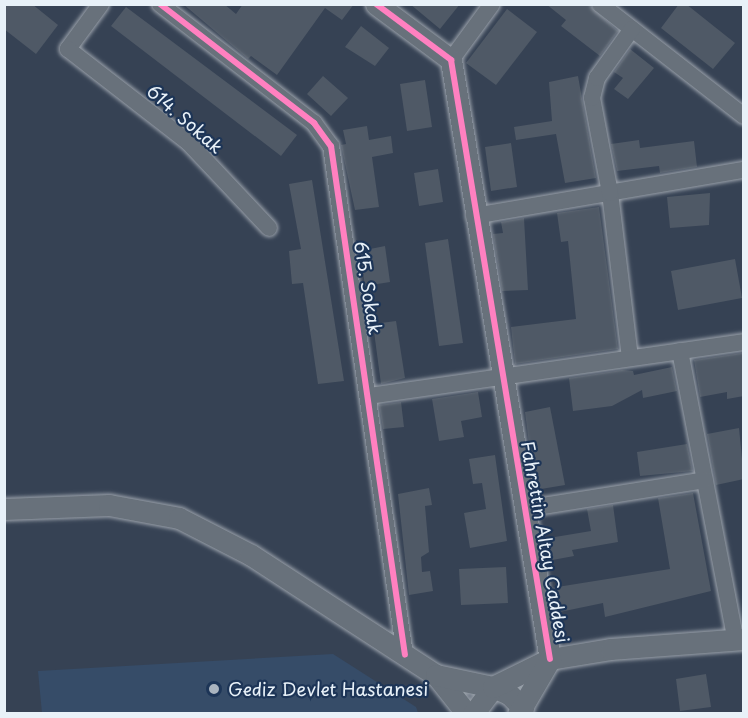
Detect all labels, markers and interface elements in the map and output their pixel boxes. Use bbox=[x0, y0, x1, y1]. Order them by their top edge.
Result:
street label: 614. Sokak bbox=[142, 79, 228, 159]
street label: 615. Sokak bbox=[350, 239, 386, 337]
street label: Fahrettin Altay Caddesi bbox=[516, 438, 574, 646]
place label: Gediz Devlet Hastanesi bbox=[228, 678, 431, 700]
marker: Gediz Devlet Hastanesi bbox=[205, 680, 223, 698]

